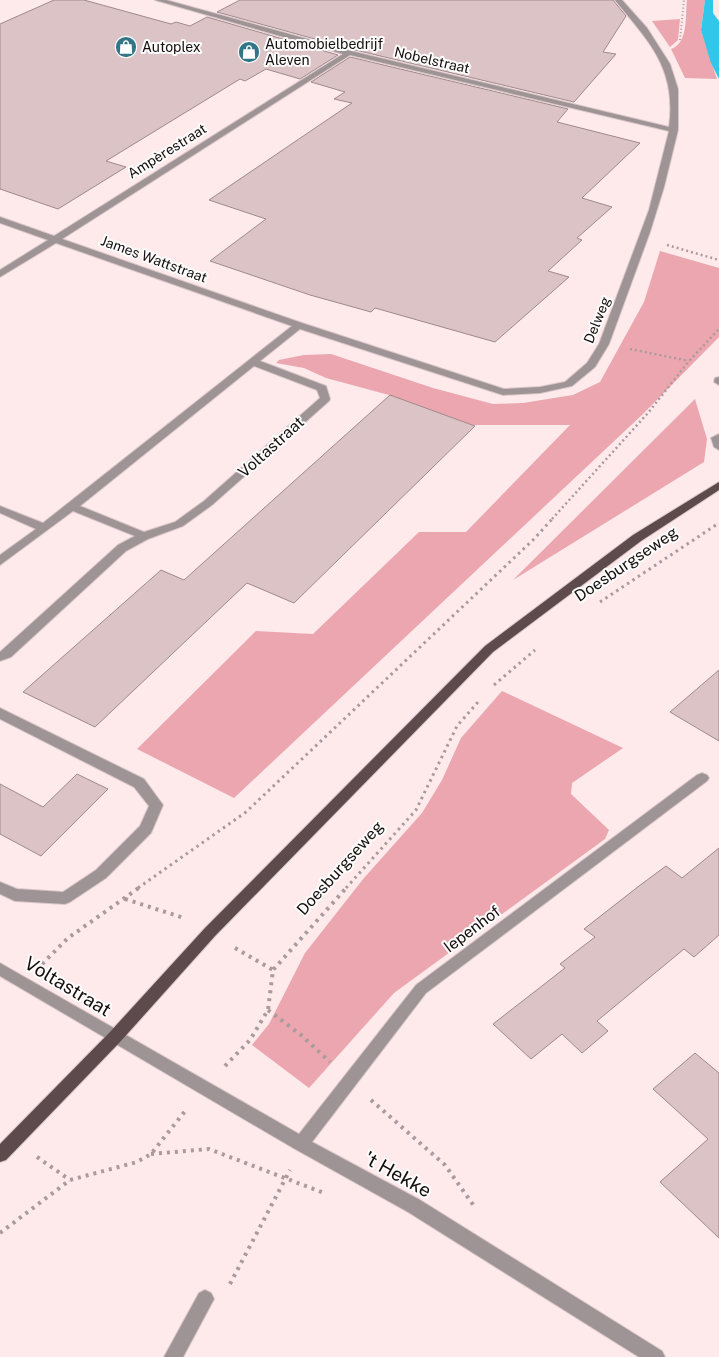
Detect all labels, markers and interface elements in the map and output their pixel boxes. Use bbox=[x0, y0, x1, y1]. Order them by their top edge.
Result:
shop icon: Autoplex bbox=[114, 35, 138, 59]
place label: Automobielbedrijf Aleven bbox=[265, 36, 383, 68]
place label: Autoplex bbox=[142, 39, 201, 55]
shop icon: Automobielbedrijf Aleven bbox=[237, 40, 261, 64]
street label: Nobelstraat bbox=[393, 44, 471, 76]
street label: Ampèrestraat bbox=[125, 120, 209, 182]
street label: James Wattstraat bbox=[99, 232, 209, 286]
street label: Delweg bbox=[580, 294, 614, 346]
street label: Voltastraat bbox=[234, 413, 308, 481]
street label: Doesburgseweg bbox=[571, 523, 681, 605]
street label: Doesburgseweg bbox=[293, 817, 387, 919]
street label: Iepenhof bbox=[440, 902, 504, 956]
street label: Voltastraat bbox=[21, 952, 115, 1020]
street label: 't Hekke bbox=[361, 1147, 435, 1201]

